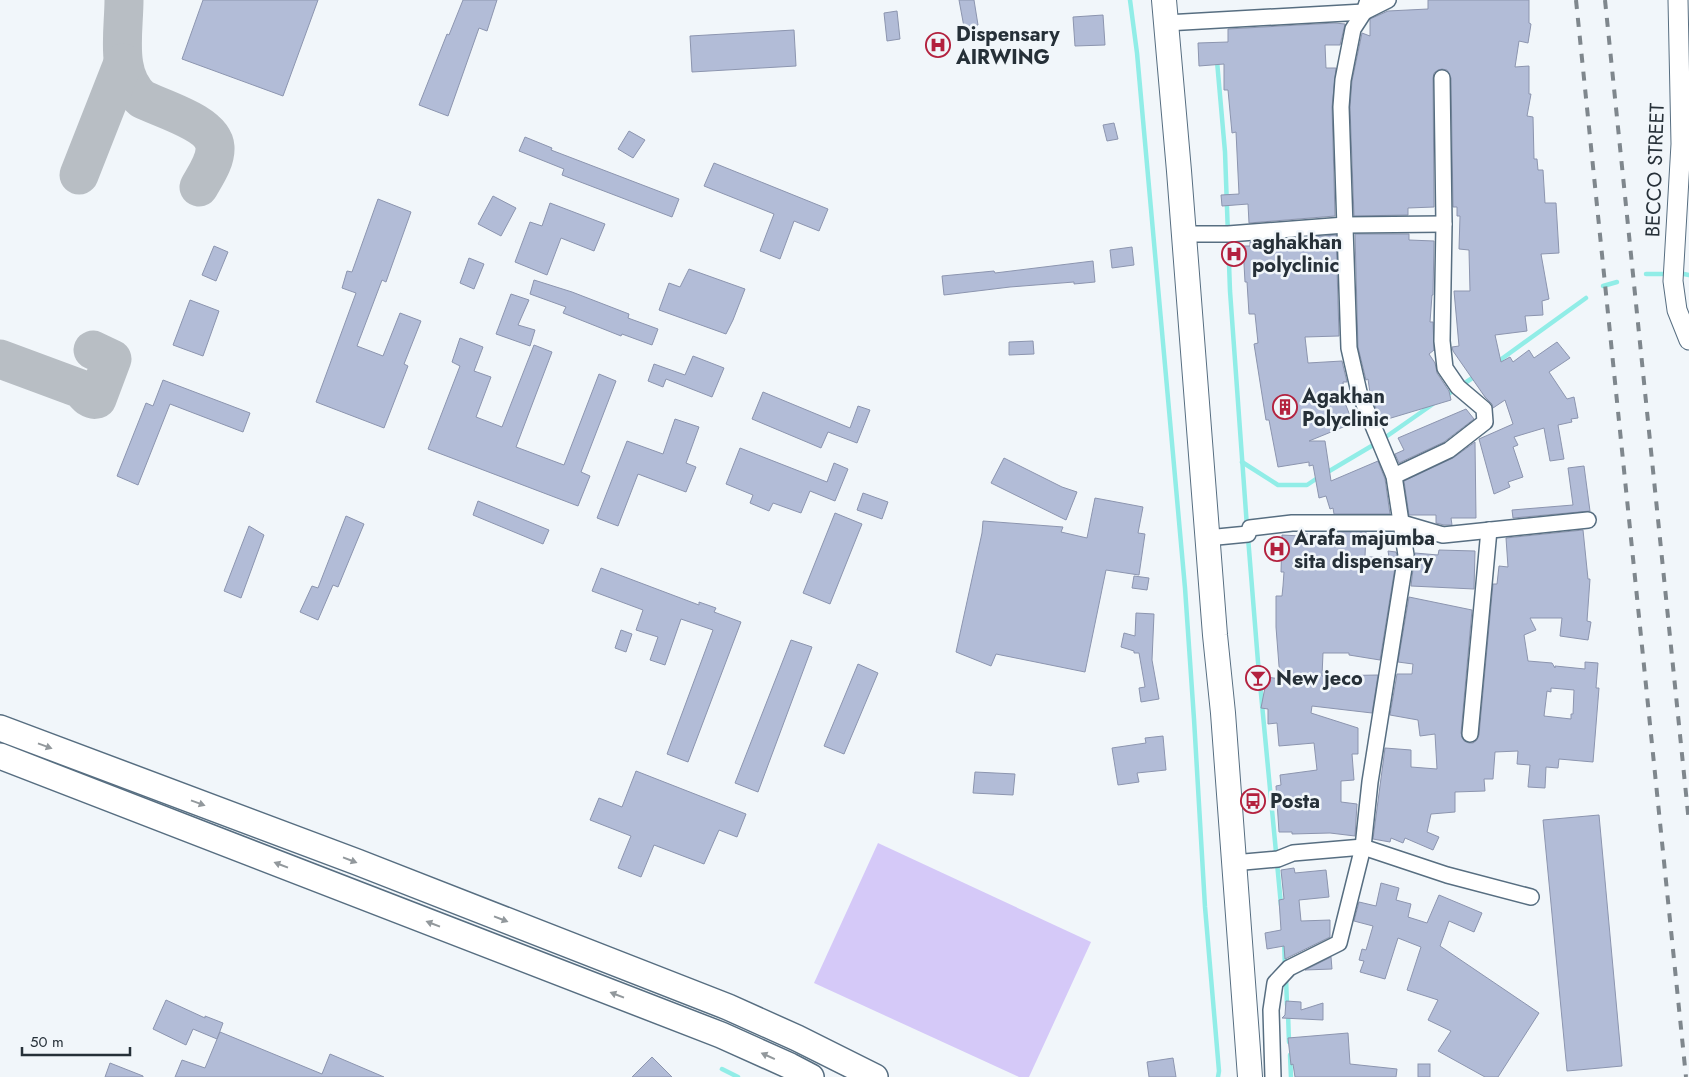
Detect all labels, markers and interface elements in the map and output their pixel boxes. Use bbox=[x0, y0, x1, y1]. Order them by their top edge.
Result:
place label: Dispensary AIRWING bbox=[955, 20, 1060, 72]
hospital icon: Dispensary AIRWING bbox=[925, 32, 951, 58]
street label: BECCO STREET bbox=[1638, 102, 1672, 238]
place label: aghakhan polyclinic bbox=[1252, 228, 1342, 280]
hospital icon: aghakhan polyclinic bbox=[1221, 241, 1247, 267]
place label: Agakhan Polyclinic bbox=[1301, 382, 1389, 434]
building icon: Agakhan Polyclinic bbox=[1272, 394, 1298, 420]
place label: Arafa majumba sita dispensary bbox=[1293, 524, 1435, 576]
hospital icon: Arafa majumba sita dispensary bbox=[1264, 536, 1290, 562]
place label: New jeco bbox=[1276, 664, 1363, 693]
bar icon: New jeco bbox=[1245, 665, 1271, 691]
one-way arrow bbox=[38, 743, 53, 750]
place label: Posta bbox=[1270, 787, 1320, 816]
bus stop icon: Posta bbox=[1240, 788, 1266, 814]
one-way arrow bbox=[190, 800, 205, 807]
one-way arrow bbox=[343, 856, 358, 864]
one-way arrow bbox=[273, 861, 288, 869]
one-way arrow bbox=[494, 915, 509, 923]
one-way arrow bbox=[426, 919, 440, 927]
one-way arrow bbox=[609, 991, 624, 999]
scale bar bbox=[22, 1024, 130, 1056]
text: 50 m bbox=[30, 1031, 64, 1053]
one-way arrow bbox=[761, 1051, 775, 1059]

